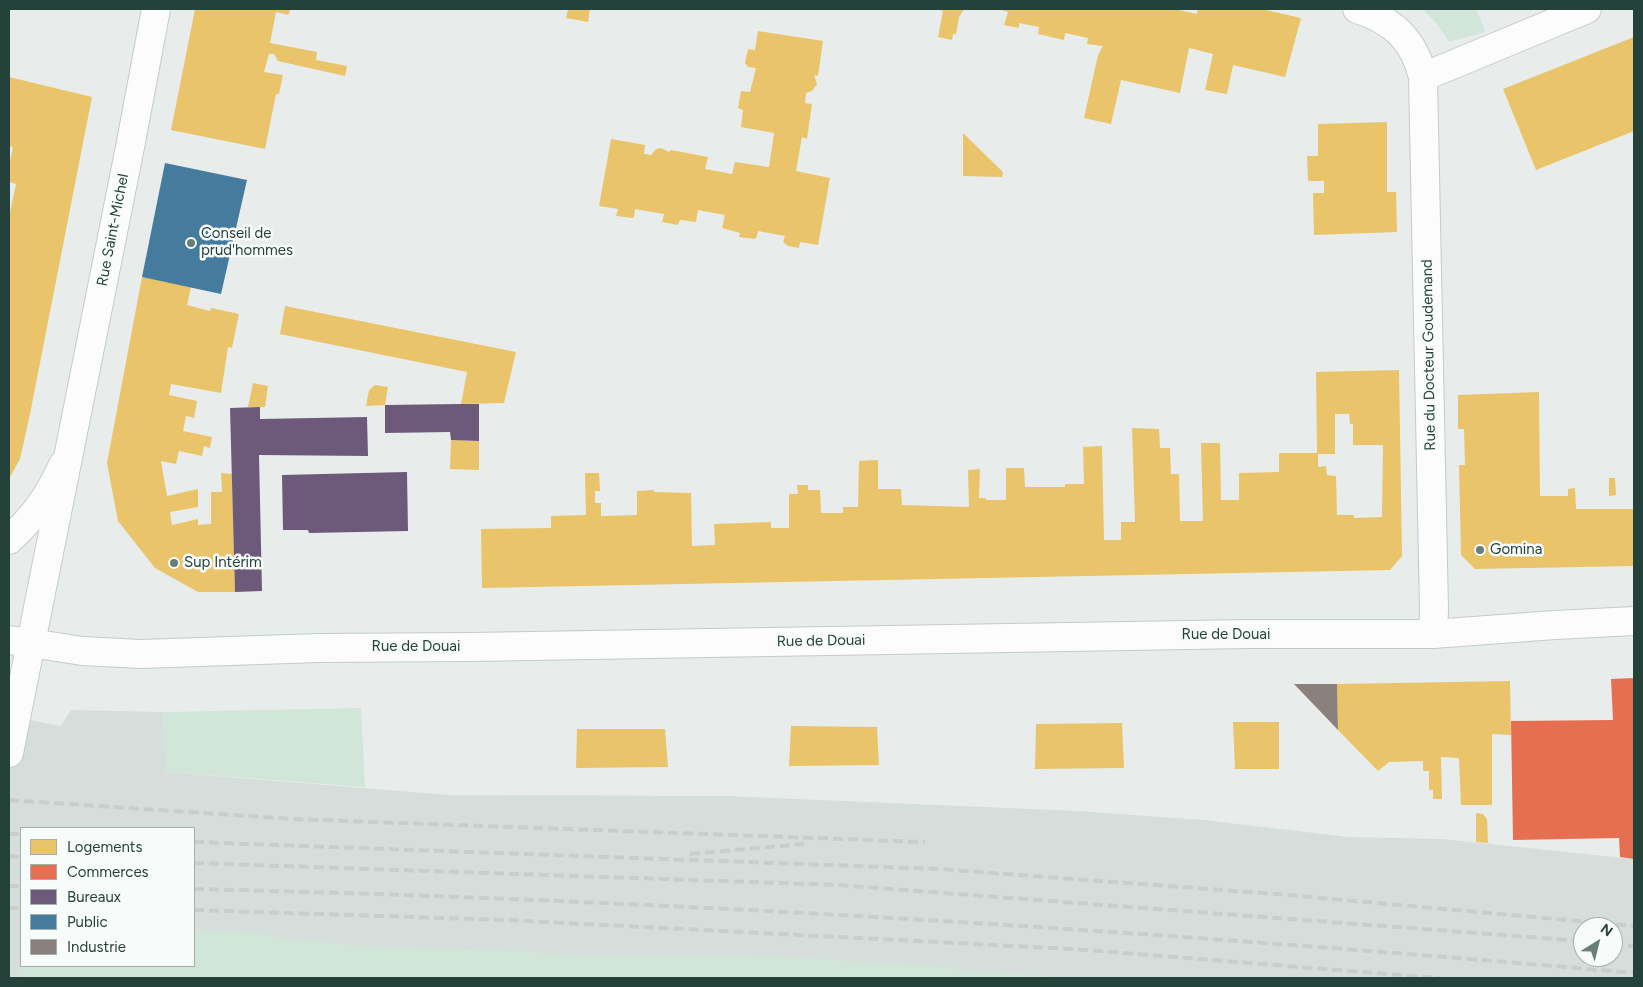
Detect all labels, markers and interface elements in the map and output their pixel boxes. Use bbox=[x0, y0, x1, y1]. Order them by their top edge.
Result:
street label: Rue Saint-Michel bbox=[93, 172, 133, 288]
place label: Conseil de prud'hommes bbox=[201, 225, 293, 260]
marker: Conseil de prud'hommes bbox=[185, 237, 197, 249]
street label: Rue du Docteur Goudemand bbox=[1418, 259, 1440, 451]
place label: Gomina bbox=[1490, 541, 1542, 559]
marker: Gomina bbox=[1474, 544, 1486, 556]
place label: Sup Intérim bbox=[184, 554, 262, 572]
marker: Sup Intérim bbox=[168, 557, 180, 569]
street label: Rue de Douai bbox=[1182, 626, 1270, 644]
street label: Rue de Douai bbox=[776, 631, 866, 651]
street label: Rue de Douai bbox=[372, 638, 460, 656]
legend bbox=[20, 827, 195, 967]
text: Logements bbox=[67, 838, 142, 856]
text: Commerces bbox=[67, 863, 149, 881]
text: Bureaux bbox=[67, 888, 121, 906]
text: Public bbox=[67, 913, 108, 931]
north arrow bbox=[1573, 917, 1623, 967]
text: N bbox=[1597, 920, 1616, 940]
text: Industrie bbox=[67, 938, 126, 956]

